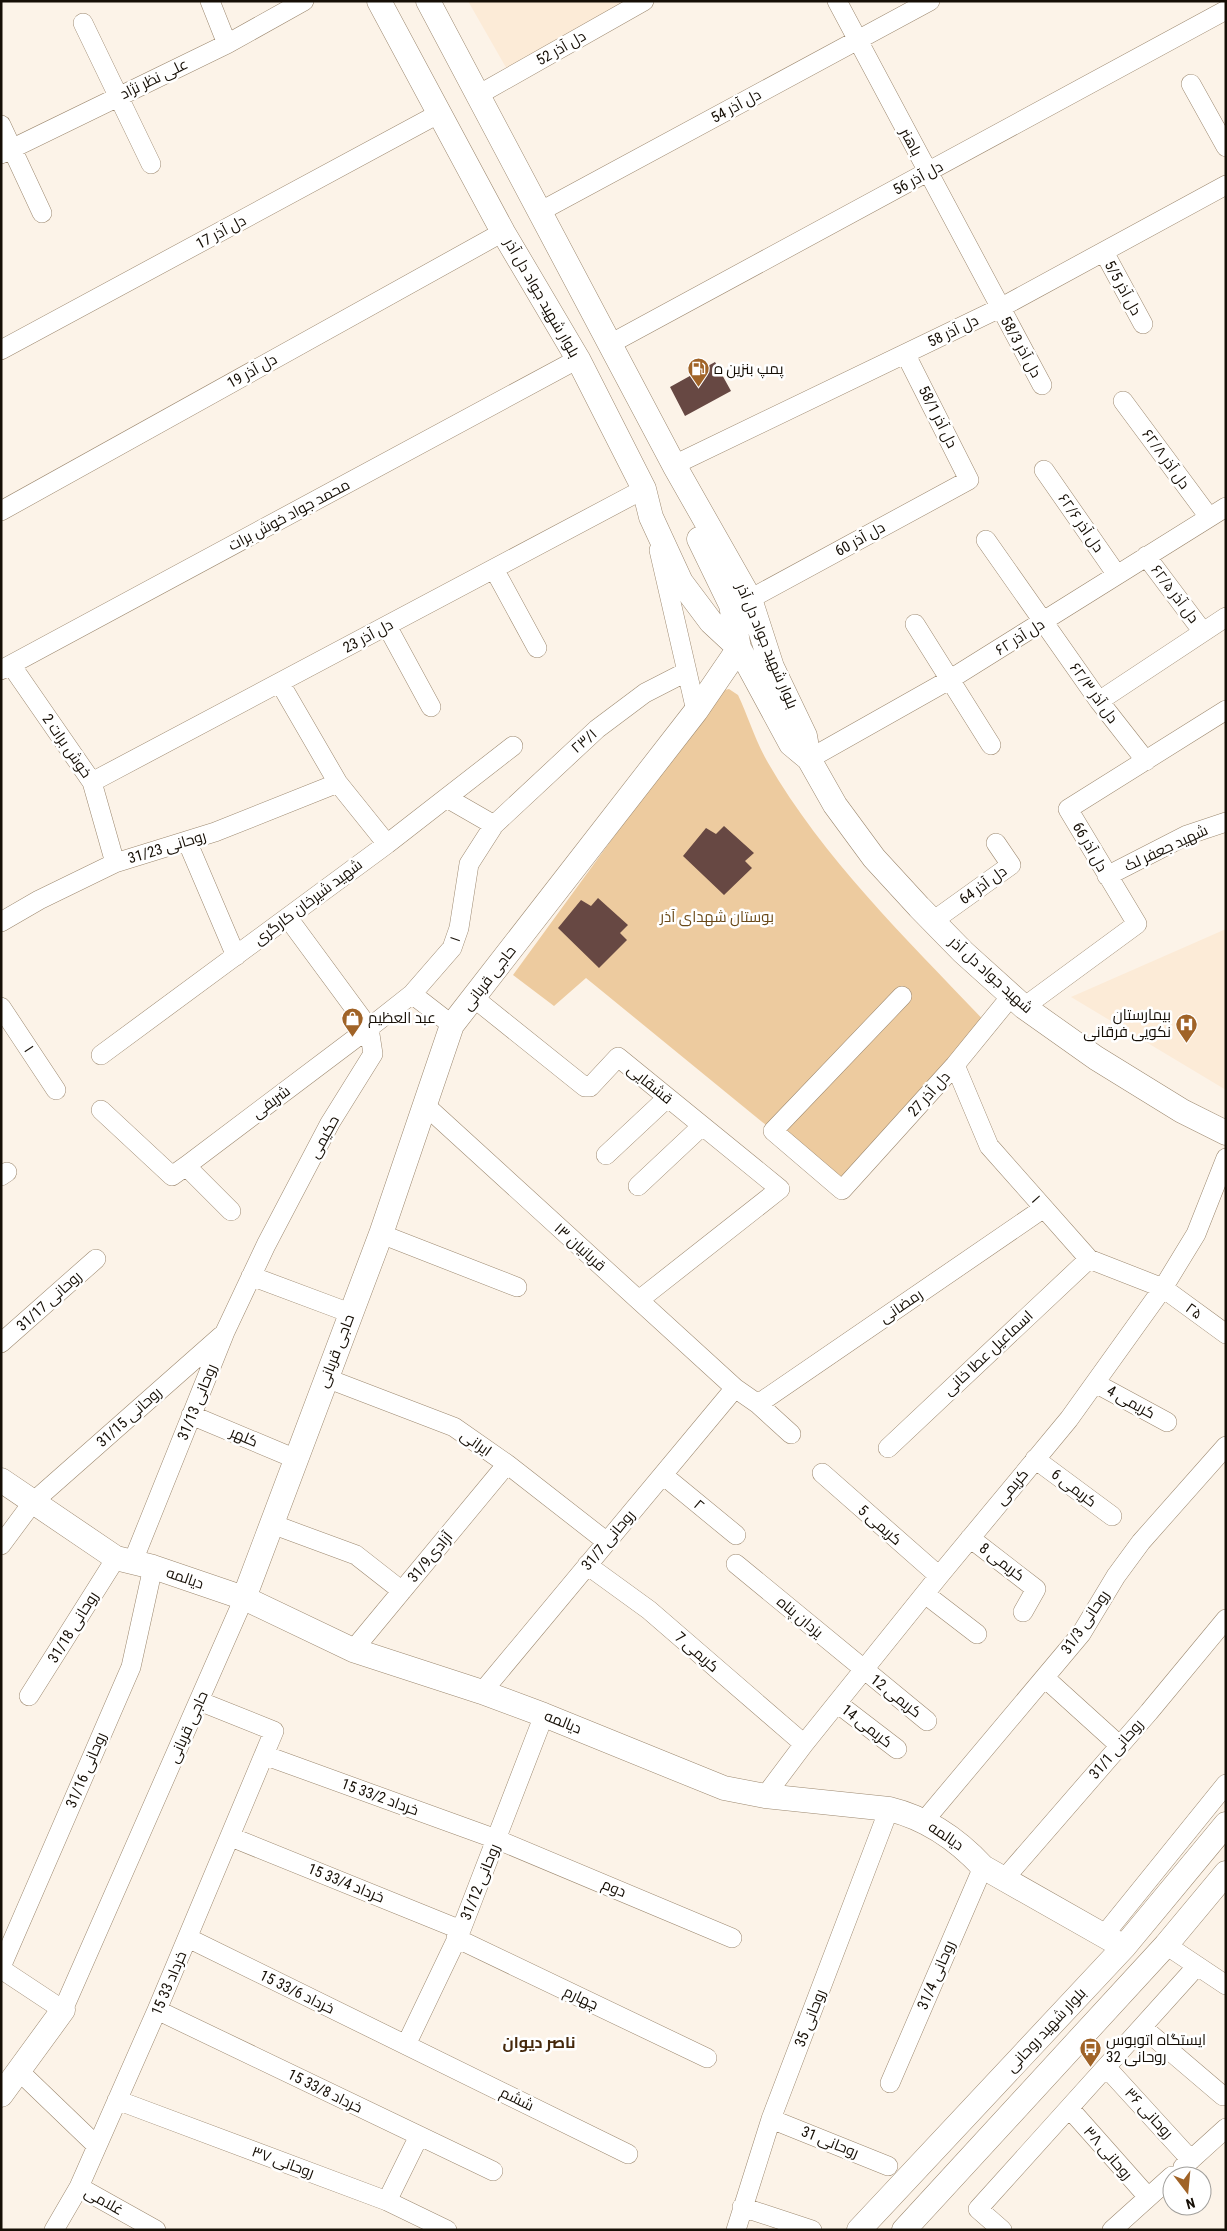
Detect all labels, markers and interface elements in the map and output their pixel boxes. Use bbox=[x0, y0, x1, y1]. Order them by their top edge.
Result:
street label: دل آذر 52 bbox=[533, 27, 589, 69]
street label: علی نظر نژاد bbox=[117, 55, 191, 104]
street label: دل آذر 54 bbox=[708, 85, 764, 127]
street label: باهنر bbox=[896, 124, 926, 159]
street label: دل آذر 56 bbox=[890, 157, 946, 199]
street label: دل آذر 17 bbox=[193, 211, 249, 253]
street label: بلوار شهید جواد دل آذر bbox=[499, 234, 583, 361]
street label: دل آذر 5/5 bbox=[1101, 258, 1145, 318]
street label: دل آذر 58 bbox=[925, 311, 981, 351]
street label: دل آذر 58/3 bbox=[997, 313, 1045, 381]
street label: دل آذر 19 bbox=[224, 350, 280, 392]
fuel station icon: پمپ بنزین ه bbox=[686, 357, 710, 388]
place label: پمپ بنزین ه bbox=[714, 360, 783, 379]
street label: دل آذر 58/1 bbox=[915, 383, 961, 451]
street label: دل آذر ۶۲/۸ bbox=[1138, 426, 1194, 492]
street label: محمد جواد خوش برات bbox=[225, 475, 353, 556]
street label: دل آذر ۶۲/۶ bbox=[1054, 490, 1108, 556]
street label: دل آذر 60 bbox=[832, 518, 888, 560]
street label: دل آذر ۶۲/۵ bbox=[1147, 561, 1203, 627]
street label: بلوار شهید جواد دل آذر bbox=[731, 580, 802, 712]
street label: دل آذر 23 bbox=[340, 615, 396, 657]
street label: دل آذر ۶۲ bbox=[992, 615, 1048, 659]
street label: دل آذر ۶۲/۳ bbox=[1066, 659, 1122, 727]
street label: خوش برات 2 bbox=[38, 711, 96, 782]
street label: ۲۳/۱ bbox=[567, 725, 601, 757]
street label: دل آذر 66 bbox=[1069, 819, 1111, 875]
street label: شهید جعفر لک bbox=[1121, 821, 1211, 876]
street label: روحانی 31/23 bbox=[126, 827, 209, 868]
street label: شهید شیرخان کارگری bbox=[250, 855, 367, 950]
street label: دل آذر 64 bbox=[956, 862, 1010, 908]
park label: بوستان شهدای آذر bbox=[659, 908, 774, 927]
street label: شهید جواد دل آذر bbox=[944, 932, 1036, 1018]
street label: ۱ bbox=[446, 934, 464, 944]
street label: حاجی قربانی bbox=[458, 942, 521, 1015]
shop icon: عبد العظيم bbox=[340, 1006, 364, 1037]
place label: بیمارستان نکویی فرقانی bbox=[1083, 1006, 1171, 1042]
place label: عبد العظيم bbox=[368, 1009, 436, 1028]
hospital icon: بیمارستان نکویی فرقانی bbox=[1175, 1012, 1199, 1043]
street label: ۱ bbox=[20, 1042, 38, 1056]
street label: قشقایی bbox=[623, 1060, 676, 1109]
street label: دل آذر 27 bbox=[904, 1068, 954, 1120]
street label: شریفی bbox=[248, 1082, 294, 1123]
street label: حکیمی bbox=[305, 1113, 344, 1162]
street label: ۱ bbox=[1028, 1191, 1044, 1207]
street label: ۱۳ قربانیان bbox=[550, 1219, 609, 1276]
street label: روحانی 31/17 bbox=[13, 1267, 86, 1335]
street label: رمضانی bbox=[876, 1285, 927, 1328]
street label: ۲۵ bbox=[1182, 1299, 1206, 1323]
street label: اسماعیل عطا خانی bbox=[939, 1307, 1037, 1400]
street label: حاجی قربانی bbox=[314, 1312, 359, 1391]
street label: روحانی 31/13 bbox=[174, 1361, 221, 1443]
street label: کریمی 4 bbox=[1103, 1381, 1158, 1423]
street label: روحانی 31/15 bbox=[93, 1383, 166, 1451]
street label: کلهر bbox=[226, 1423, 261, 1452]
street label: ایرانی bbox=[456, 1426, 495, 1461]
street label: کریمی bbox=[992, 1465, 1033, 1509]
street label: کریمی 6 bbox=[1047, 1465, 1100, 1512]
street label: ۲ bbox=[690, 1496, 708, 1514]
street label: کریمی 5 bbox=[854, 1501, 906, 1550]
street label: روحانی 31/7 bbox=[578, 1506, 639, 1575]
street label: آزادی31/9 bbox=[404, 1528, 457, 1587]
street label: کریمی 8 bbox=[975, 1539, 1028, 1586]
street label: دیالمه bbox=[164, 1563, 206, 1593]
street label: روحانی 31/3 bbox=[1057, 1587, 1114, 1658]
street label: روحانی 31/18 bbox=[44, 1588, 103, 1667]
street label: یزدان پناه bbox=[773, 1592, 827, 1642]
street label: کریمی 7 bbox=[671, 1628, 723, 1677]
street label: کریمی 12 bbox=[866, 1671, 925, 1722]
street label: حاجی قربانی bbox=[164, 1688, 213, 1766]
street label: کریمی 14 bbox=[837, 1701, 896, 1752]
street label: دیالمه bbox=[542, 1706, 584, 1738]
street label: روحانی 31/1 bbox=[1085, 1715, 1148, 1783]
street label: روحانی 31/16 bbox=[62, 1729, 111, 1811]
street label: 15 خرداد 33/2 bbox=[339, 1775, 421, 1819]
street label: دیالمه bbox=[925, 1818, 967, 1854]
street label: روحانی 31/12 bbox=[457, 1841, 504, 1923]
street label: 15 خرداد 33/4 bbox=[305, 1860, 387, 1906]
street label: دوم bbox=[599, 1875, 629, 1902]
street label: روحانی 31/4 bbox=[913, 1938, 960, 2013]
street label: 15 خرداد 33 bbox=[147, 1948, 191, 2018]
street label: 15 خرداد 33/6 bbox=[257, 1966, 337, 2018]
street label: چهارم bbox=[560, 1982, 601, 2015]
street label: بلوار شهید روحانی bbox=[1002, 1984, 1090, 2077]
street label: روحانی 35 bbox=[791, 1987, 830, 2050]
place label: ایستگاه اتوبوس روحانی 32 bbox=[1106, 2031, 1206, 2067]
district label: ناصر دیوان bbox=[503, 2033, 575, 2052]
bus stop icon: ایستگاه اتوبوس روحانی 32 bbox=[1078, 2037, 1102, 2068]
street label: 15 خرداد 33/8 bbox=[285, 2065, 365, 2117]
street label: ششم bbox=[497, 2083, 537, 2116]
street label: روحانی ۳۶ bbox=[1120, 2084, 1177, 2143]
street label: روحانی 31 bbox=[798, 2122, 861, 2163]
street label: روحانی ۳۸ bbox=[1079, 2123, 1136, 2184]
street label: روحانی ۳۷ bbox=[249, 2142, 317, 2183]
north arrow bbox=[1162, 2166, 1212, 2216]
street label: غلامی bbox=[81, 2183, 127, 2220]
text: N bbox=[1184, 2195, 1197, 2212]

